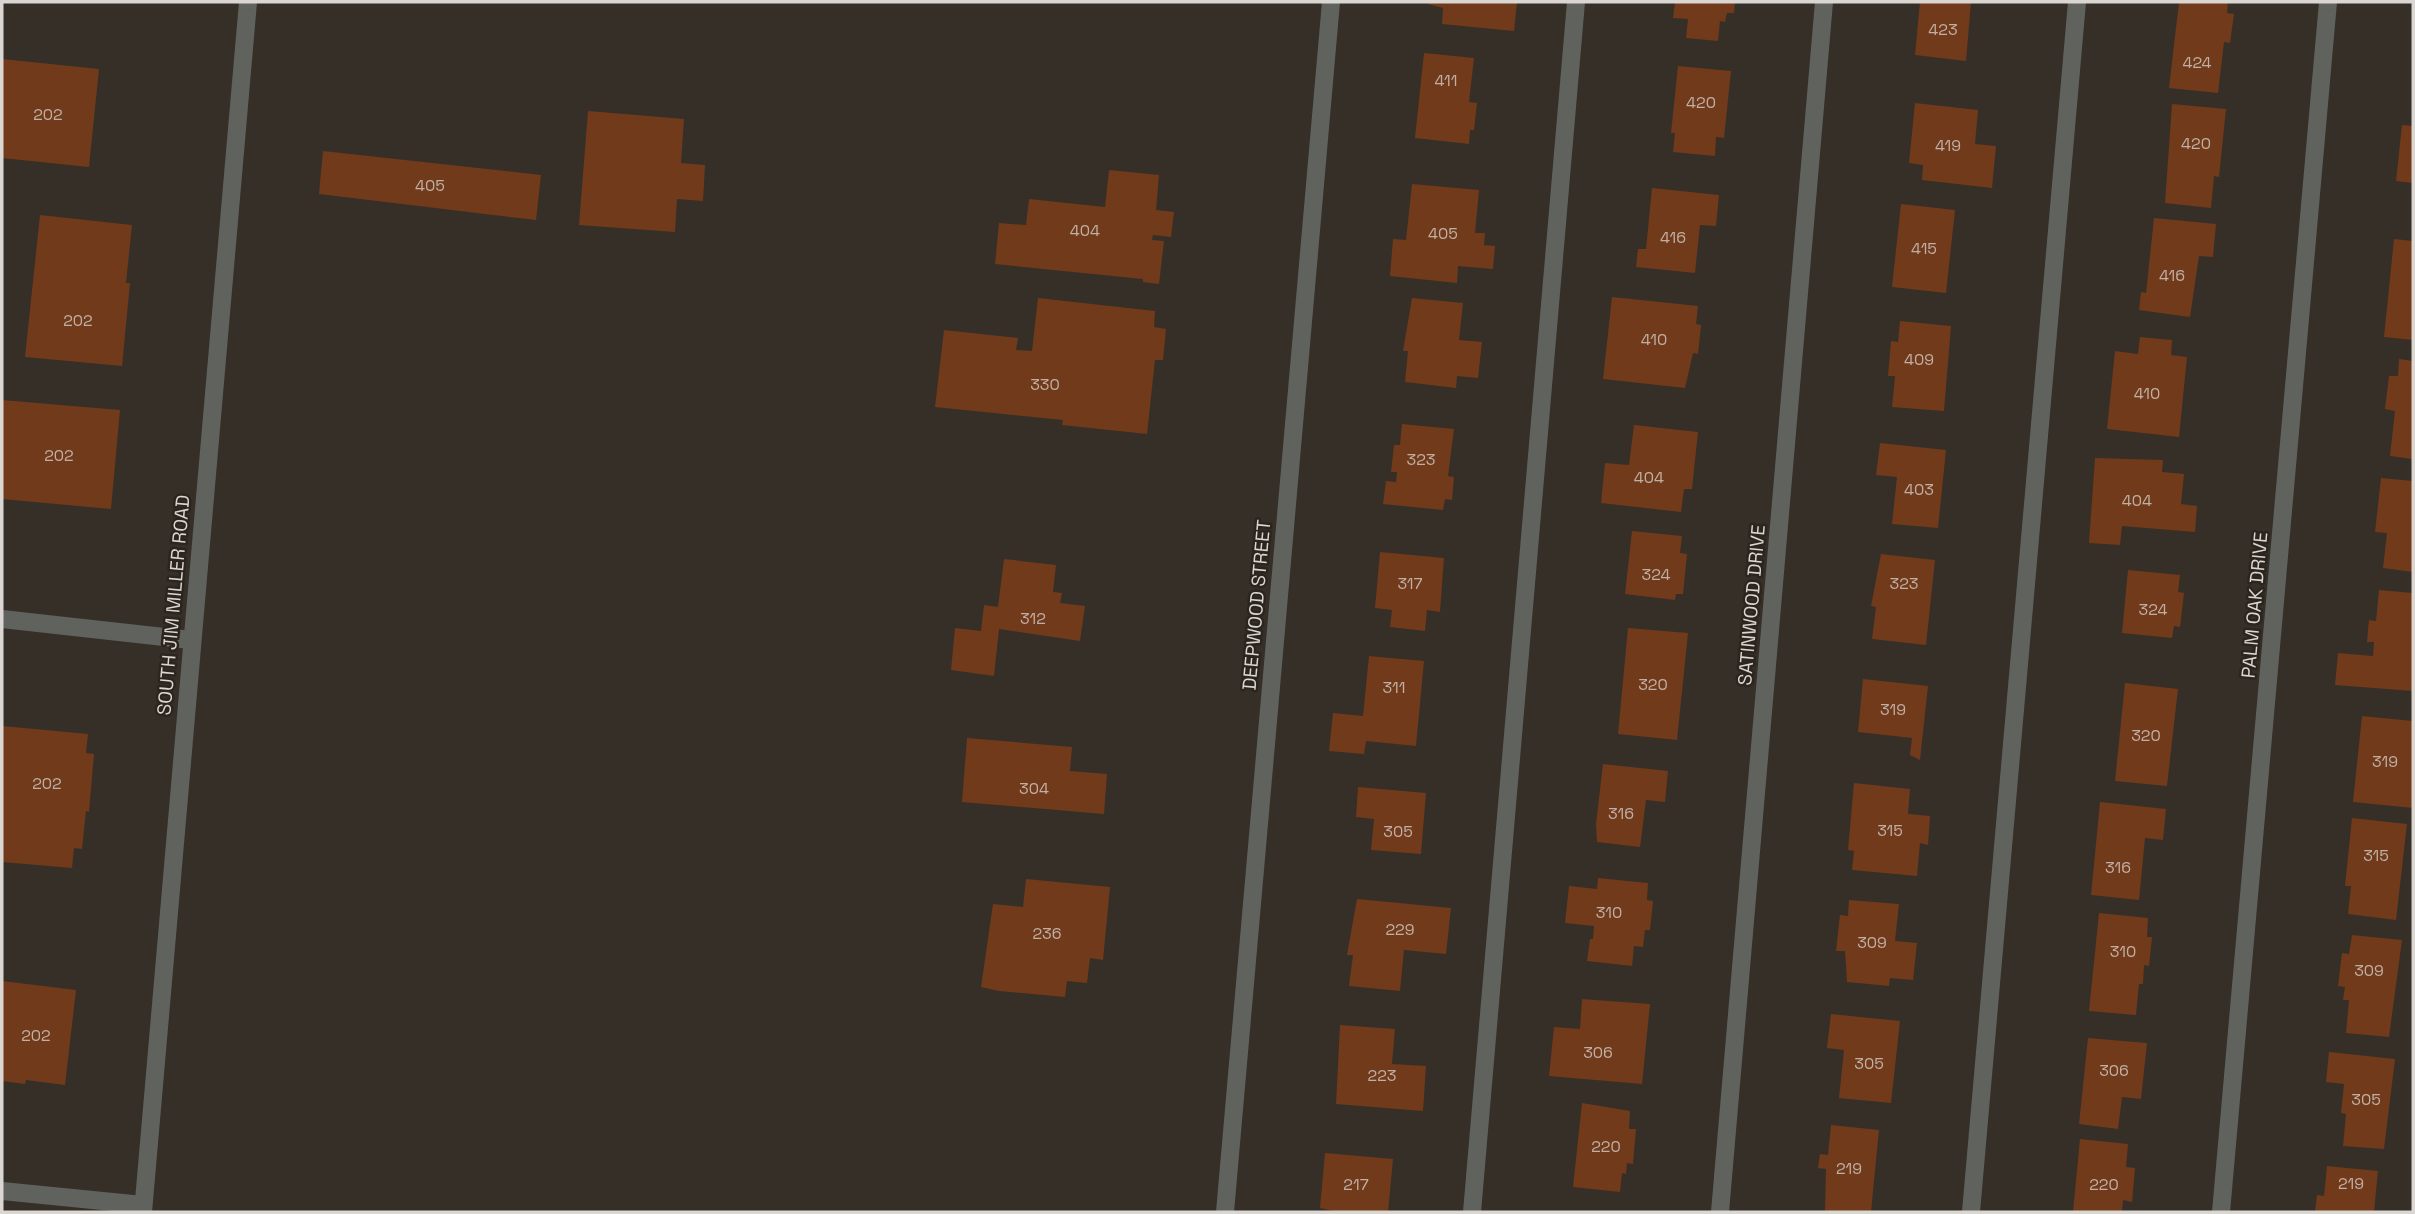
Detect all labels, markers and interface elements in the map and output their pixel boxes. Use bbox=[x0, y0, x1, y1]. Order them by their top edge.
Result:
house number: 423 bbox=[1928, 19, 1958, 40]
house number: 424 bbox=[2182, 52, 2212, 73]
house number: 411 bbox=[1435, 70, 1457, 91]
house number: 420 bbox=[1686, 92, 1716, 113]
house number: 202 bbox=[33, 104, 63, 125]
house number: 420 bbox=[2181, 133, 2211, 154]
house number: 419 bbox=[1935, 135, 1961, 156]
house number: 405 bbox=[415, 175, 445, 196]
house number: 404 bbox=[1070, 220, 1100, 241]
house number: 405 bbox=[1428, 223, 1458, 244]
house number: 416 bbox=[1660, 227, 1686, 248]
house number: 415 bbox=[1911, 238, 1937, 259]
house number: 416 bbox=[2159, 265, 2185, 286]
house number: 202 bbox=[63, 310, 93, 331]
house number: 410 bbox=[1641, 329, 1667, 350]
house number: 409 bbox=[1904, 349, 1934, 370]
house number: 330 bbox=[1030, 374, 1060, 395]
house number: 410 bbox=[2134, 383, 2160, 404]
house number: 202 bbox=[44, 445, 74, 466]
house number: 323 bbox=[1407, 449, 1435, 470]
house number: 404 bbox=[1634, 467, 1664, 488]
house number: 403 bbox=[1904, 479, 1934, 500]
house number: 404 bbox=[2122, 490, 2152, 511]
street label: SOUTH JIM MILLER ROAD bbox=[151, 494, 196, 716]
street label: DEEPWOOD STREET bbox=[1237, 519, 1276, 691]
street label: SATINWOOD DRIVE bbox=[1732, 524, 1771, 686]
street label: PALM OAK DRIVE bbox=[2236, 531, 2273, 679]
house number: 324 bbox=[1642, 564, 1670, 585]
house number: 317 bbox=[1397, 573, 1423, 594]
house number: 323 bbox=[1890, 573, 1918, 594]
house number: 324 bbox=[2139, 599, 2167, 620]
house number: 312 bbox=[1020, 608, 1046, 629]
house number: 320 bbox=[1638, 674, 1668, 695]
house number: 311 bbox=[1383, 677, 1405, 698]
house number: 319 bbox=[1880, 699, 1906, 720]
house number: 320 bbox=[2131, 725, 2161, 746]
house number: 319 bbox=[2372, 751, 2398, 772]
house number: 202 bbox=[32, 773, 62, 794]
house number: 304 bbox=[1019, 778, 1049, 799]
house number: 316 bbox=[1608, 803, 1634, 824]
house number: 315 bbox=[1877, 820, 1903, 841]
house number: 305 bbox=[1383, 821, 1413, 842]
house number: 315 bbox=[2363, 845, 2389, 866]
house number: 316 bbox=[2105, 857, 2131, 878]
house number: 310 bbox=[1596, 902, 1622, 923]
house number: 229 bbox=[1385, 919, 1415, 940]
house number: 236 bbox=[1032, 923, 1062, 944]
house number: 309 bbox=[1857, 932, 1887, 953]
house number: 310 bbox=[2110, 941, 2136, 962]
house number: 309 bbox=[2354, 960, 2384, 981]
house number: 202 bbox=[21, 1025, 51, 1046]
house number: 306 bbox=[1583, 1042, 1613, 1063]
house number: 305 bbox=[1854, 1053, 1884, 1074]
house number: 306 bbox=[2099, 1060, 2129, 1081]
house number: 223 bbox=[1368, 1065, 1396, 1086]
house number: 305 bbox=[2351, 1089, 2381, 1110]
house number: 220 bbox=[1591, 1136, 1621, 1157]
house number: 219 bbox=[1836, 1158, 1862, 1179]
house number: 219 bbox=[2338, 1173, 2364, 1194]
house number: 217 bbox=[1343, 1174, 1369, 1195]
house number: 220 bbox=[2089, 1174, 2119, 1195]

